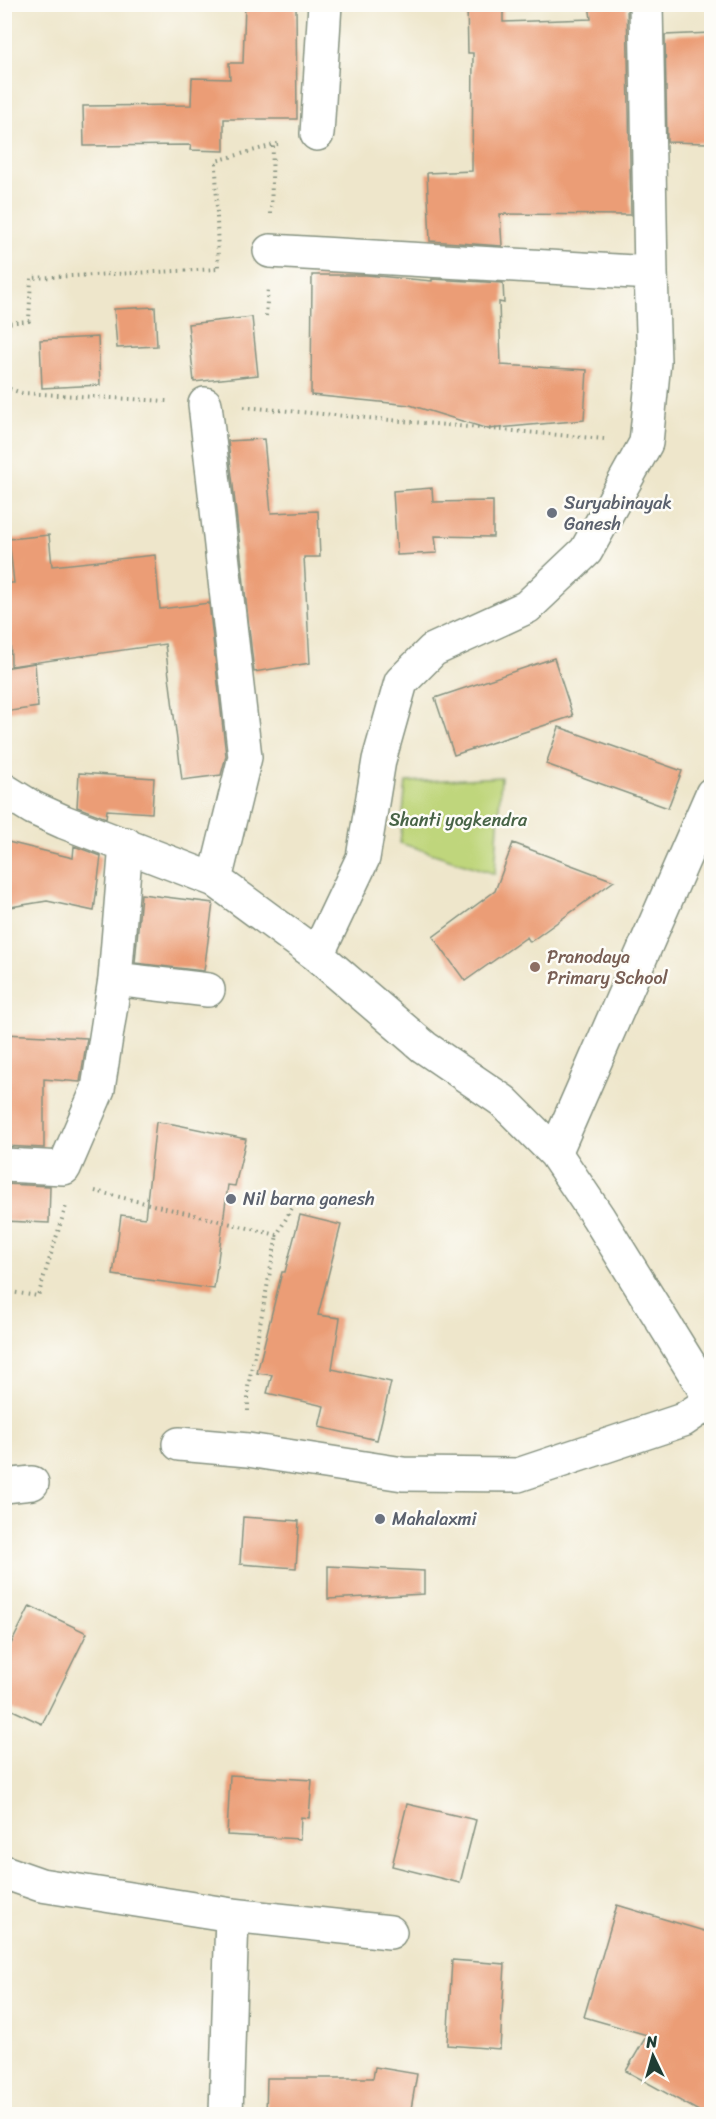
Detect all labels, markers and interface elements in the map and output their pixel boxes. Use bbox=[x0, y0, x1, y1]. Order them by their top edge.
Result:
place label: Suryabinayak Ganesh bbox=[564, 487, 672, 540]
marker: Suryabinayak Ganesh bbox=[545, 506, 559, 520]
park label: Shanti yogkendra bbox=[389, 804, 528, 836]
place label: Pranodaya Primary School bbox=[547, 941, 669, 994]
marker: Pranodaya Primary School bbox=[528, 960, 542, 974]
place label: Nil barna ganesh bbox=[243, 1183, 375, 1215]
marker: Nil barna ganesh bbox=[224, 1192, 238, 1206]
place label: Mahalaxmi bbox=[392, 1503, 477, 1535]
marker: Mahalaxmi bbox=[373, 1512, 387, 1526]
north arrow bbox=[623, 2026, 683, 2086]
text: N bbox=[644, 2027, 659, 2057]

